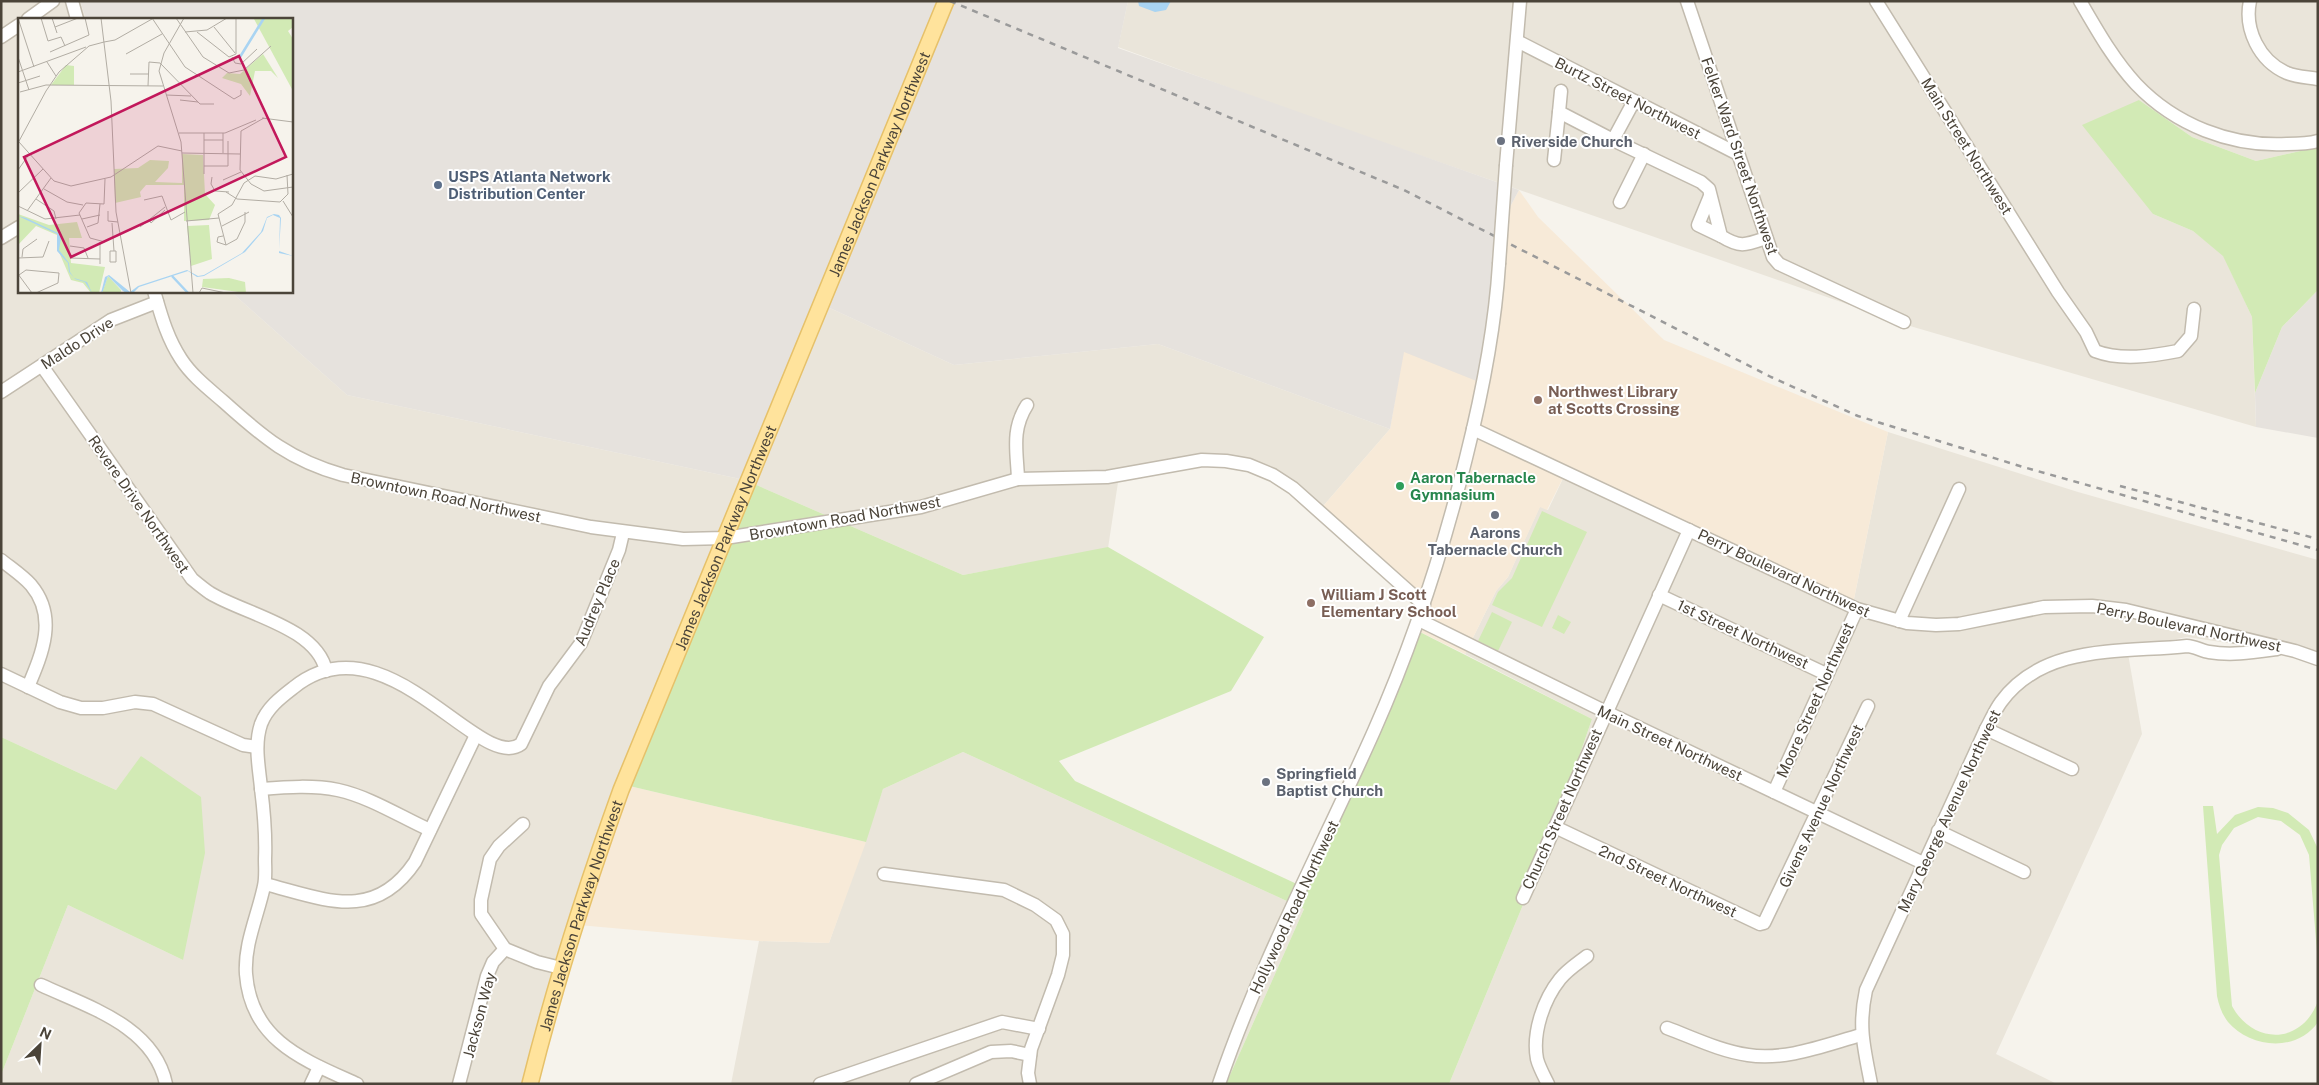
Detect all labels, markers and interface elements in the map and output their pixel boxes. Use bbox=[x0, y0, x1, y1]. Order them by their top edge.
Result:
inset map bbox=[18, 18, 292, 292]
street label: James Jackson Parkway Northwest bbox=[825, 49, 933, 279]
street label: Burtz Street Northwest bbox=[1552, 54, 1704, 142]
street label: Felker Ward Street Northwest bbox=[1698, 55, 1782, 257]
street label: Main Street Northwest bbox=[1918, 75, 2016, 218]
place label: Riverside Church bbox=[1511, 133, 1633, 150]
marker: Riverside Church bbox=[1495, 135, 1507, 147]
place label: USPS Atlanta Network Distribution Center bbox=[448, 168, 611, 202]
marker: USPS Atlanta Network Distribution Center bbox=[432, 179, 444, 191]
street label: Maldo Drive bbox=[38, 313, 116, 373]
place label: Northwest Library at Scotts Crossing bbox=[1548, 383, 1680, 417]
marker: Northwest Library at Scotts Crossing bbox=[1532, 394, 1544, 406]
street label: James Jackson Parkway Northwest bbox=[671, 422, 779, 653]
street label: Revere Drive Northwest bbox=[85, 432, 193, 576]
street label: Browntown Road Northwest bbox=[349, 468, 543, 526]
place label: Aaron Tabernacle Gymnasium bbox=[1410, 469, 1536, 503]
marker: Aaron Tabernacle Gymnasium bbox=[1394, 480, 1406, 492]
street label: Browntown Road Northwest bbox=[748, 493, 942, 543]
marker: Aarons Tabernacle Church bbox=[1489, 509, 1501, 521]
place label: Aarons Tabernacle Church bbox=[1428, 524, 1562, 558]
street label: Perry Boulevard Northwest bbox=[1695, 526, 1873, 621]
street label: Audrey Place bbox=[571, 556, 623, 648]
place label: William J Scott Elementary School bbox=[1321, 586, 1457, 620]
street label: 1st Street Northwest bbox=[1674, 596, 1812, 672]
marker: William J Scott Elementary School bbox=[1305, 597, 1317, 609]
street label: Perry Boulevard Northwest bbox=[2095, 599, 2283, 655]
street label: Moore Street Northwest bbox=[1773, 620, 1857, 780]
street label: Main Street Northwest bbox=[1595, 702, 1745, 784]
street label: Mary George Avenue Northwest bbox=[1894, 707, 2004, 915]
street label: Givens Avenue Northwest bbox=[1776, 721, 1866, 890]
street label: Church Street Northwest bbox=[1519, 726, 1605, 892]
place label: Springfield Baptist Church bbox=[1276, 765, 1383, 799]
marker: Springfield Baptist Church bbox=[1260, 776, 1272, 788]
street label: James Jackson Parkway Northwest bbox=[536, 797, 625, 1033]
street label: Hollywood Road Northwest bbox=[1246, 817, 1342, 997]
street label: 2nd Street Northwest bbox=[1596, 842, 1740, 921]
street label: Jackson Way bbox=[459, 970, 499, 1060]
north arrow bbox=[15, 1020, 65, 1070]
text: N bbox=[37, 1024, 54, 1043]

